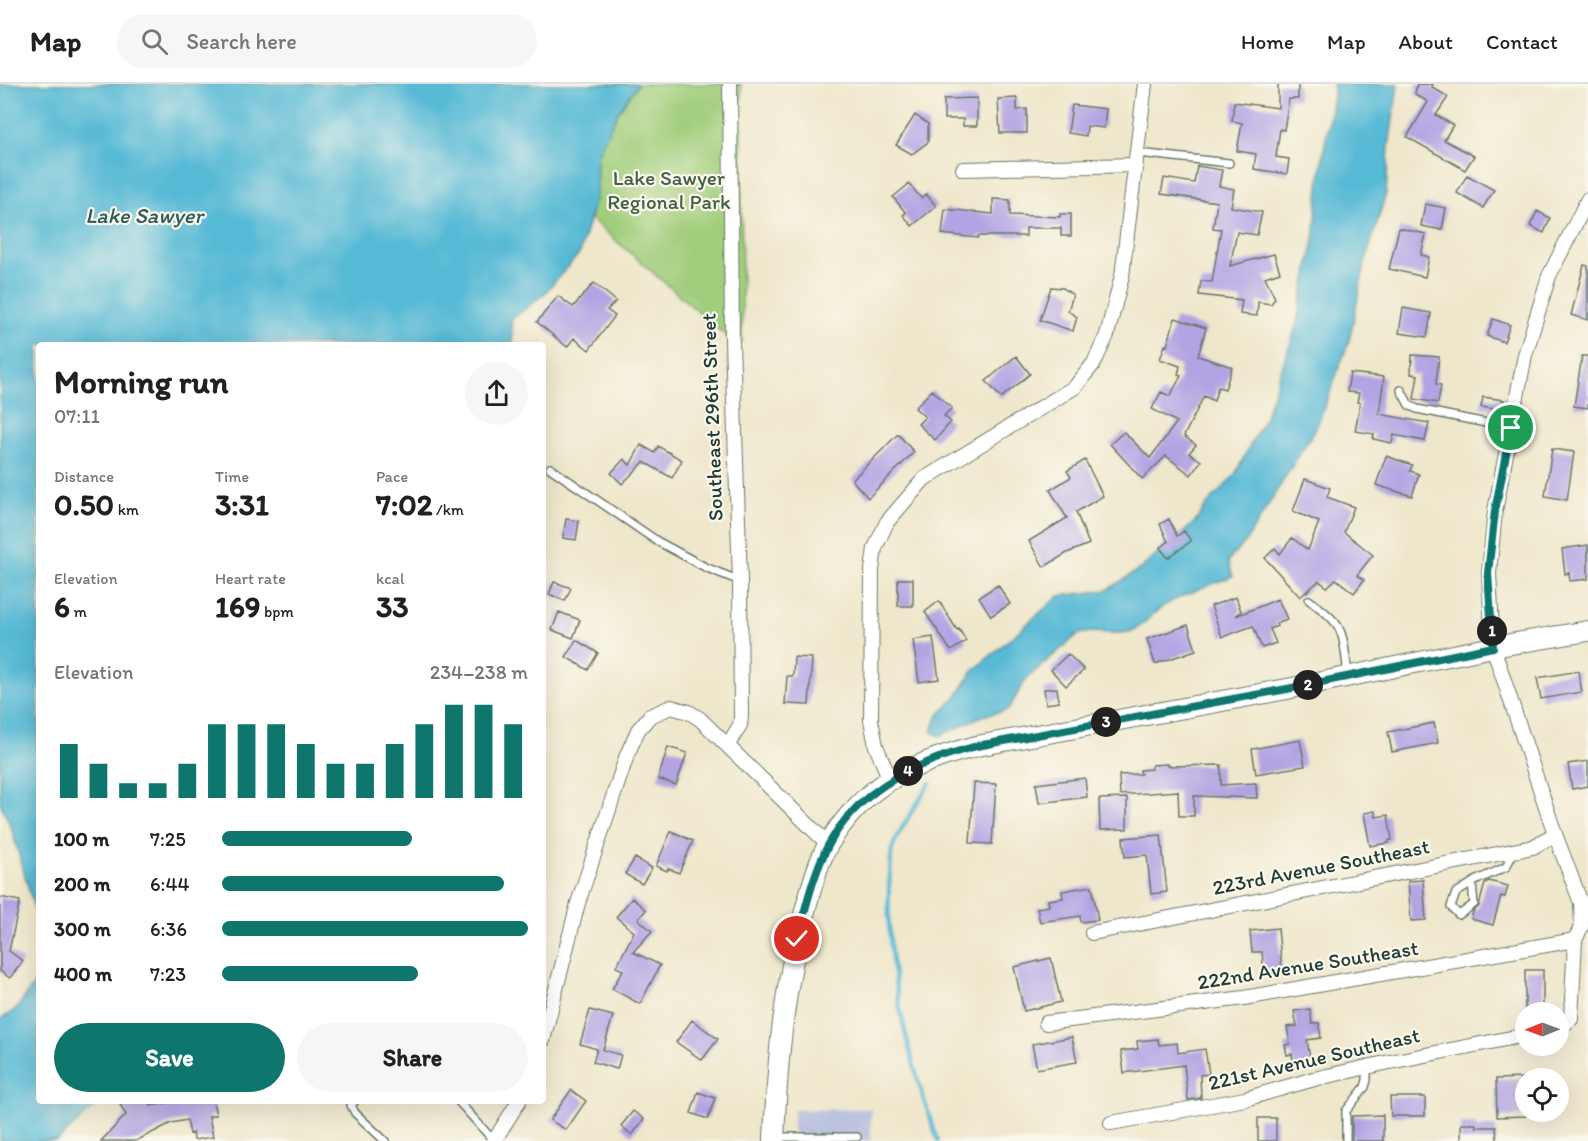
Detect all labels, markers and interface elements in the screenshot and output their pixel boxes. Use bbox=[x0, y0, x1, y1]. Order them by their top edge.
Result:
search box bbox=[117, 14, 537, 68]
text: Map bbox=[30, 24, 81, 58]
icon: search bbox=[138, 25, 171, 58]
text: Search here bbox=[186, 28, 297, 55]
text: Home bbox=[1241, 29, 1294, 54]
text: Map bbox=[1327, 29, 1366, 54]
text: About bbox=[1399, 29, 1453, 54]
text: Contact bbox=[1486, 29, 1558, 54]
park label: Lake Sawyer Regional Park bbox=[607, 165, 731, 214]
water label: Lake Sawyer bbox=[85, 202, 205, 229]
street label: Southeast 296th Street bbox=[695, 312, 728, 521]
text: Morning run bbox=[54, 362, 229, 401]
button: share bbox=[465, 362, 528, 425]
pin bbox=[1485, 402, 1536, 453]
text: 07:11 bbox=[54, 404, 100, 428]
icon: arrive bbox=[1494, 411, 1527, 444]
text: Distance bbox=[54, 467, 114, 486]
text: Time bbox=[215, 467, 249, 486]
text: Pace bbox=[376, 467, 408, 486]
text: 0.50 bbox=[54, 486, 114, 523]
text: 3:31 bbox=[215, 486, 269, 523]
text: 7:02 bbox=[376, 486, 433, 523]
text: km bbox=[114, 500, 139, 519]
text: /km bbox=[433, 500, 464, 519]
text: Elevation bbox=[54, 569, 118, 588]
text: Heart rate bbox=[215, 569, 286, 588]
text: kcal bbox=[376, 569, 404, 588]
text: 6 bbox=[54, 588, 70, 625]
text: 169 bbox=[215, 588, 260, 625]
text: 33 bbox=[376, 588, 409, 625]
text: m bbox=[70, 602, 87, 621]
text: bpm bbox=[260, 602, 294, 621]
pin: 1 bbox=[1477, 616, 1507, 646]
text: 1 bbox=[1488, 621, 1496, 640]
text: Elevation bbox=[54, 660, 133, 684]
text: 234–238 m bbox=[430, 660, 528, 684]
pin: 2 bbox=[1293, 670, 1323, 700]
text: 2 bbox=[1304, 675, 1312, 694]
pin: 3 bbox=[1091, 707, 1121, 737]
text: 3 bbox=[1102, 712, 1110, 731]
pin: 4 bbox=[893, 756, 923, 786]
text: 4 bbox=[903, 761, 913, 780]
text: 100 m bbox=[54, 827, 109, 851]
text: 7:25 bbox=[150, 827, 186, 851]
street label: 223rd Avenue Southeast bbox=[1210, 833, 1431, 900]
text: 200 m bbox=[54, 872, 110, 896]
text: 6:44 bbox=[150, 872, 190, 896]
pin bbox=[771, 913, 822, 964]
text: 300 m bbox=[54, 917, 111, 941]
text: 6:36 bbox=[150, 917, 187, 941]
icon: check bbox=[780, 922, 813, 955]
street label: 222nd Avenue Southeast bbox=[1196, 935, 1420, 994]
text: 400 m bbox=[54, 962, 112, 986]
text: 7:23 bbox=[150, 962, 186, 986]
north arrow bbox=[1515, 1002, 1569, 1056]
map controls bbox=[1515, 1002, 1569, 1122]
street label: 221st Avenue Southeast bbox=[1206, 1022, 1422, 1095]
button: Save bbox=[54, 1023, 285, 1092]
button: Share bbox=[297, 1023, 528, 1092]
button: locate bbox=[1515, 1068, 1569, 1122]

